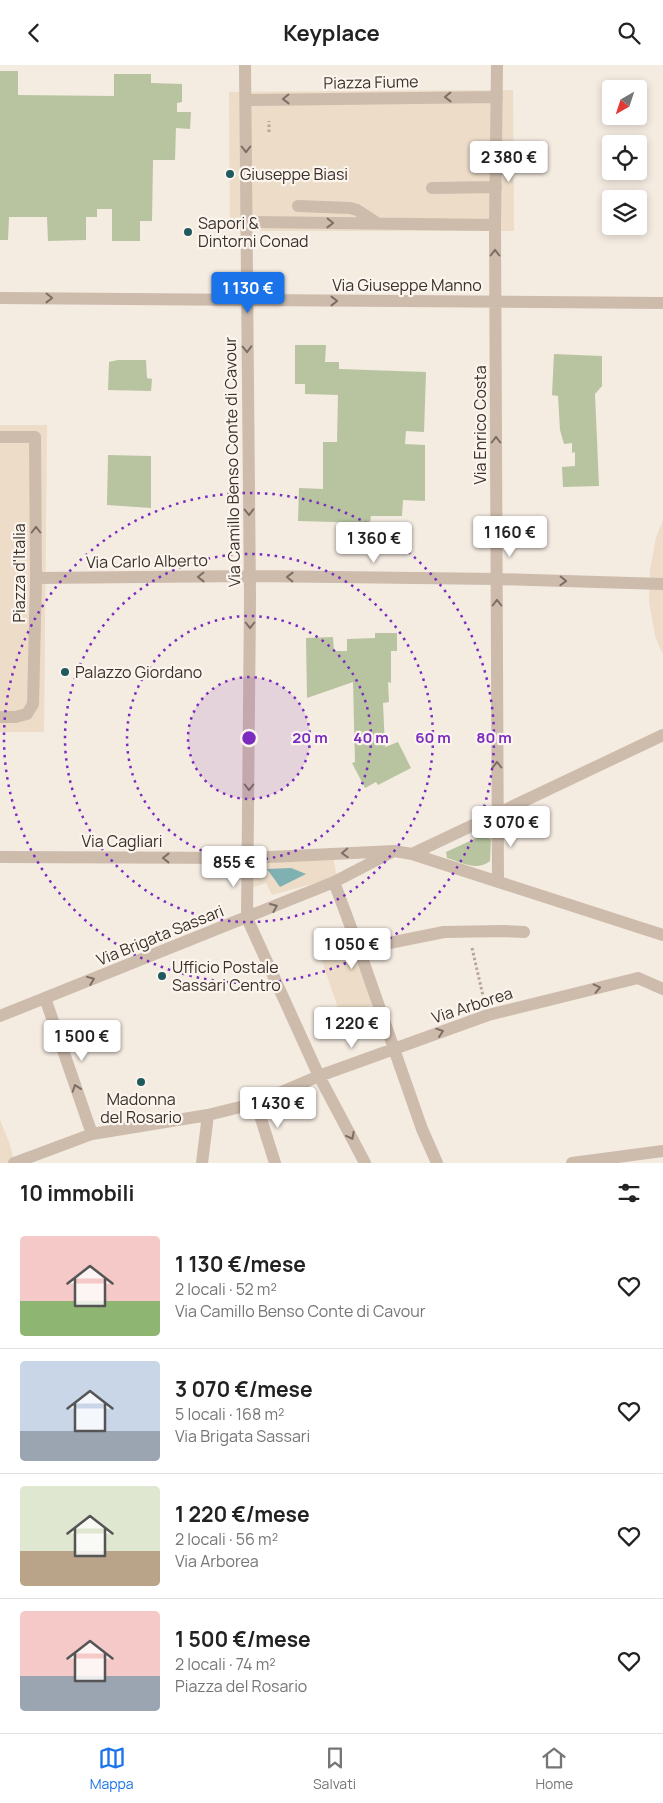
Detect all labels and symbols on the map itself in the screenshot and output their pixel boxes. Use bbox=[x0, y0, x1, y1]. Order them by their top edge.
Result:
street label: Piazza Fiume bbox=[323, 70, 419, 94]
north arrow bbox=[602, 80, 648, 125]
one-way arrow bbox=[444, 92, 452, 102]
one-way arrow bbox=[281, 94, 289, 104]
pin: 2 380 € bbox=[463, 141, 555, 183]
one-way arrow bbox=[241, 145, 251, 153]
place label: Giuseppe Biasi bbox=[240, 163, 348, 185]
marker: Giuseppe Biasi bbox=[224, 168, 236, 180]
place label: Sapori & Dintorni Conad bbox=[198, 212, 309, 252]
one-way arrow bbox=[326, 218, 334, 228]
marker: Sapori & Dintorni Conad bbox=[182, 226, 194, 238]
one-way arrow bbox=[490, 248, 500, 256]
pin: 1 130 € bbox=[202, 271, 294, 314]
street label: Via Giuseppe Manno bbox=[332, 274, 482, 296]
one-way arrow bbox=[45, 293, 53, 303]
one-way arrow bbox=[330, 296, 338, 306]
street label: Via Camillo Benso Conte di Cavour bbox=[219, 336, 245, 587]
one-way arrow bbox=[242, 346, 252, 353]
street label: Via Enrico Costa bbox=[469, 365, 491, 485]
one-way arrow bbox=[491, 436, 501, 444]
one-way arrow bbox=[244, 508, 254, 516]
pin: 1 160 € bbox=[464, 515, 556, 558]
pin: 1 360 € bbox=[328, 521, 420, 564]
street label: Piazza d'Italia bbox=[8, 523, 30, 623]
one-way arrow bbox=[30, 525, 41, 533]
street label: Via Carlo Alberto bbox=[86, 549, 208, 573]
one-way arrow bbox=[197, 572, 205, 582]
one-way arrow bbox=[286, 572, 294, 582]
one-way arrow bbox=[560, 576, 567, 586]
one-way arrow bbox=[492, 599, 502, 606]
one-way arrow bbox=[245, 622, 255, 629]
place label: Palazzo Giordano bbox=[75, 661, 202, 683]
marker: Palazzo Giordano bbox=[59, 666, 71, 678]
text: 20 m bbox=[292, 727, 328, 748]
text: 40 m bbox=[353, 727, 389, 748]
text: 60 m bbox=[415, 727, 451, 748]
text: 80 m bbox=[476, 727, 512, 748]
centre of rings bbox=[240, 729, 258, 747]
one-way arrow bbox=[492, 761, 502, 769]
one-way arrow bbox=[244, 784, 254, 792]
pin: 3 070 € bbox=[465, 805, 557, 848]
street label: Via Cagliari bbox=[82, 830, 162, 852]
pin: 855 € bbox=[199, 845, 269, 888]
one-way arrow bbox=[341, 848, 349, 859]
one-way arrow bbox=[161, 853, 169, 863]
street label: Via Brigata Sassari bbox=[93, 899, 227, 971]
one-way arrow bbox=[269, 903, 278, 913]
pin: 1 050 € bbox=[306, 927, 398, 970]
place label: Ufficio Postale Sassari Centro bbox=[172, 956, 281, 996]
marker: Ufficio Postale Sassari Centro bbox=[156, 970, 168, 982]
one-way arrow bbox=[86, 976, 95, 986]
street label: Via Arborea bbox=[429, 982, 515, 1028]
one-way arrow bbox=[592, 983, 601, 994]
pin: 1 220 € bbox=[306, 1007, 398, 1049]
pin: 1 500 € bbox=[36, 1019, 128, 1062]
one-way arrow bbox=[436, 1028, 444, 1038]
marker: Madonna del Rosario bbox=[135, 1076, 147, 1088]
one-way arrow bbox=[72, 1084, 82, 1093]
pin: 1 430 € bbox=[232, 1087, 324, 1129]
place label: Madonna del Rosario bbox=[100, 1088, 182, 1128]
one-way arrow bbox=[345, 1131, 355, 1140]

